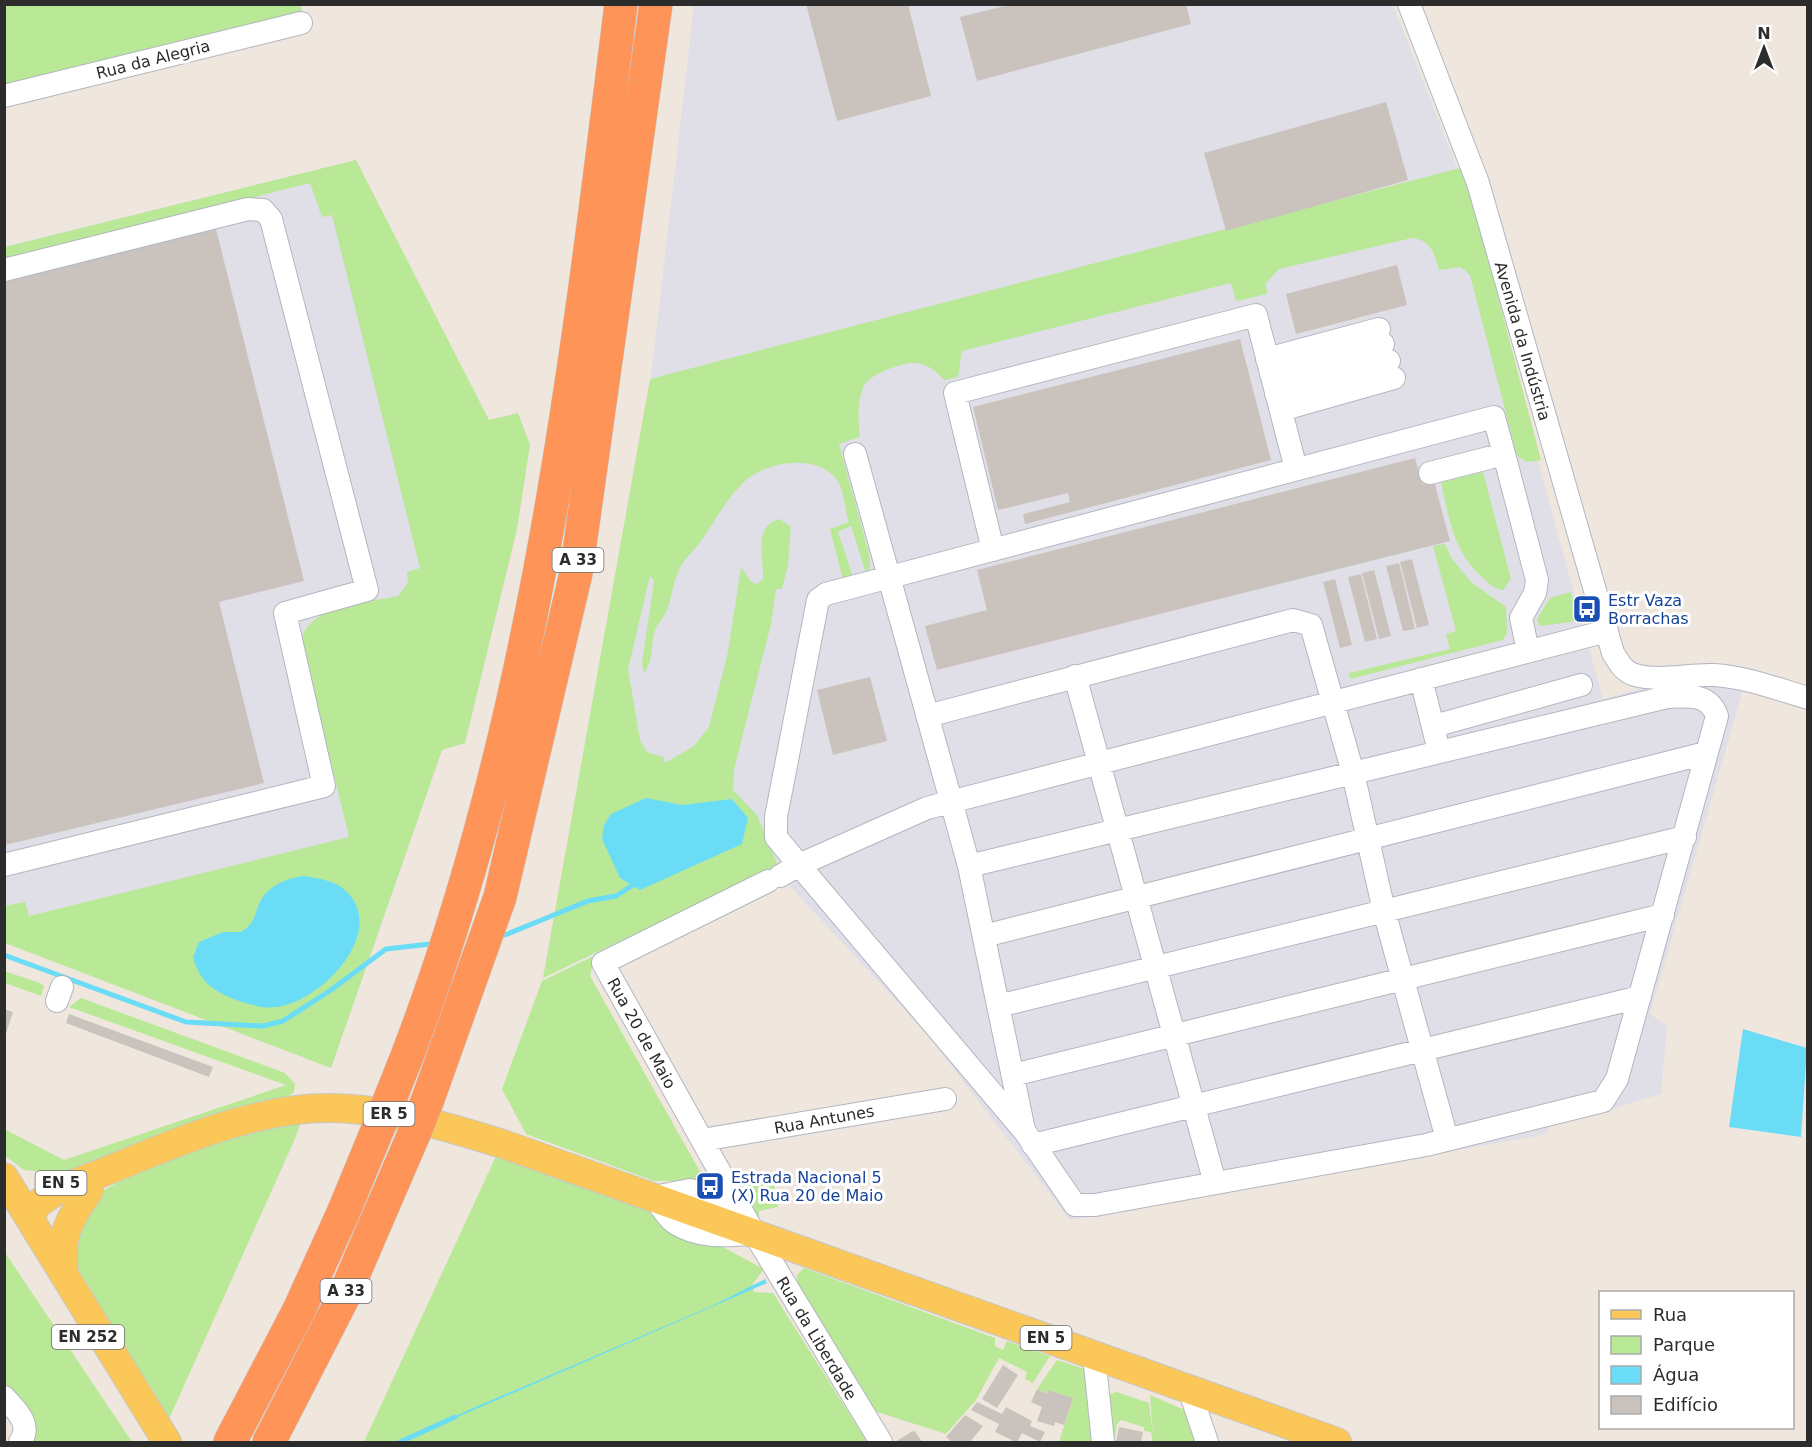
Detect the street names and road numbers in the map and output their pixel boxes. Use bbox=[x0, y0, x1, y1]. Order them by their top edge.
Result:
street label: Rua da Alegria bbox=[94, 36, 212, 83]
street label: Avenida da Indústria bbox=[1491, 259, 1554, 423]
road number: A 33 bbox=[552, 548, 604, 572]
street label: Rua 20 de Maio bbox=[603, 974, 680, 1092]
street label: Rua Antunes bbox=[773, 1101, 876, 1138]
road number: ER 5 bbox=[364, 1102, 414, 1126]
road number: EN 5 bbox=[36, 1171, 86, 1195]
street label: Rua da Liberdade bbox=[772, 1273, 861, 1403]
road number: A 33 bbox=[320, 1279, 372, 1303]
road number: EN 252 bbox=[52, 1325, 124, 1349]
road number: EN 5 bbox=[1020, 1326, 1072, 1350]

